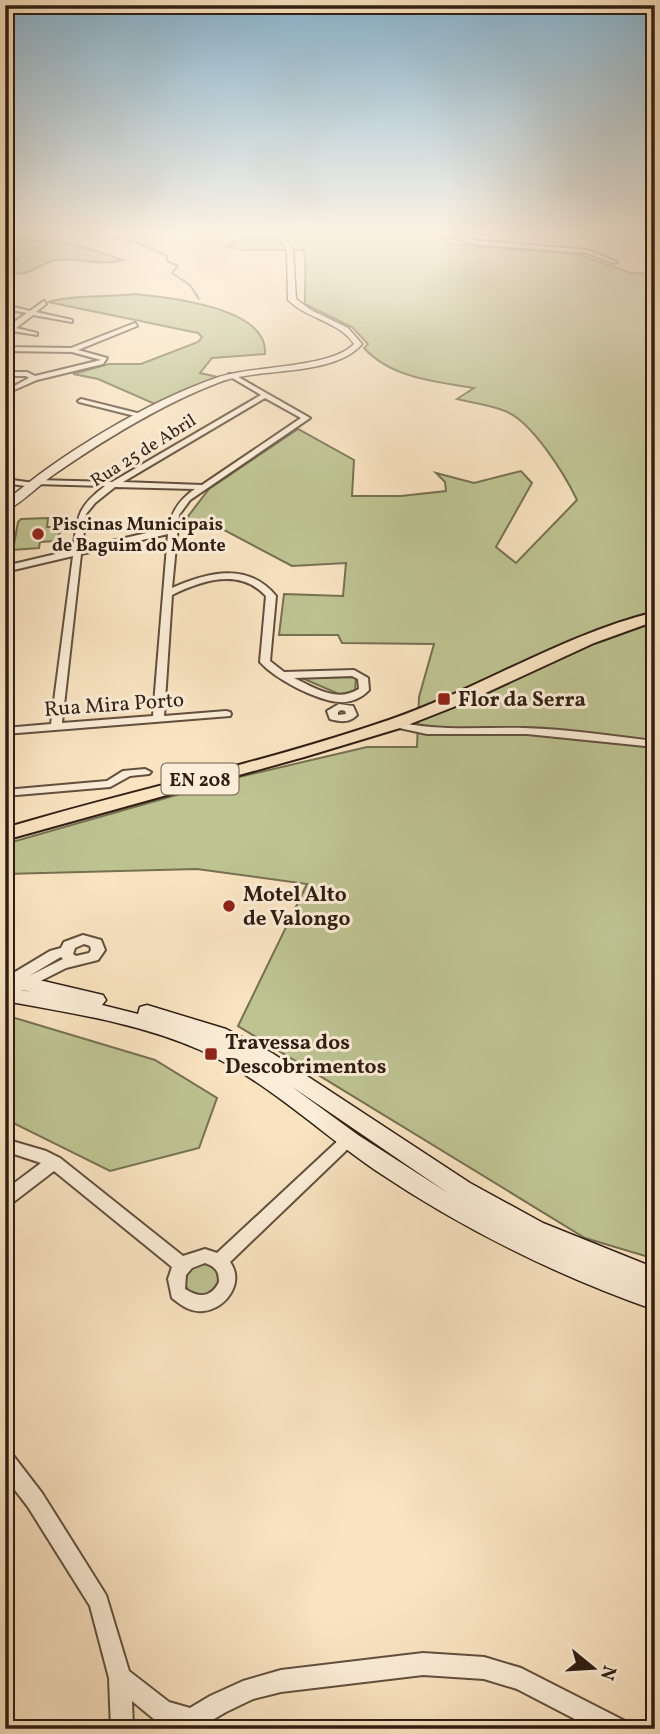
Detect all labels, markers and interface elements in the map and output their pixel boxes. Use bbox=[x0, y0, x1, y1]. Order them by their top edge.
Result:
street label: Rua 25 de Abril bbox=[86, 409, 201, 494]
place label: Piscinas Municipais de Baguim do Monte bbox=[52, 513, 226, 559]
marker: Piscinas Municipais de Baguim do Monte bbox=[30, 526, 46, 542]
street label: Rua Mira Porto bbox=[43, 686, 185, 725]
place label: Flor da Serra bbox=[458, 686, 586, 715]
marker: Flor da Serra bbox=[436, 691, 452, 707]
road number: EN 208 bbox=[162, 764, 238, 794]
place label: Motel Alto de Valongo bbox=[243, 881, 351, 934]
marker: Motel Alto de Valongo bbox=[221, 898, 237, 914]
place label: Travessa dos Descobrimentos bbox=[225, 1029, 386, 1082]
marker: Travessa dos Descobrimentos bbox=[203, 1046, 219, 1062]
north arrow bbox=[558, 1632, 628, 1702]
text: N bbox=[593, 1662, 622, 1683]

